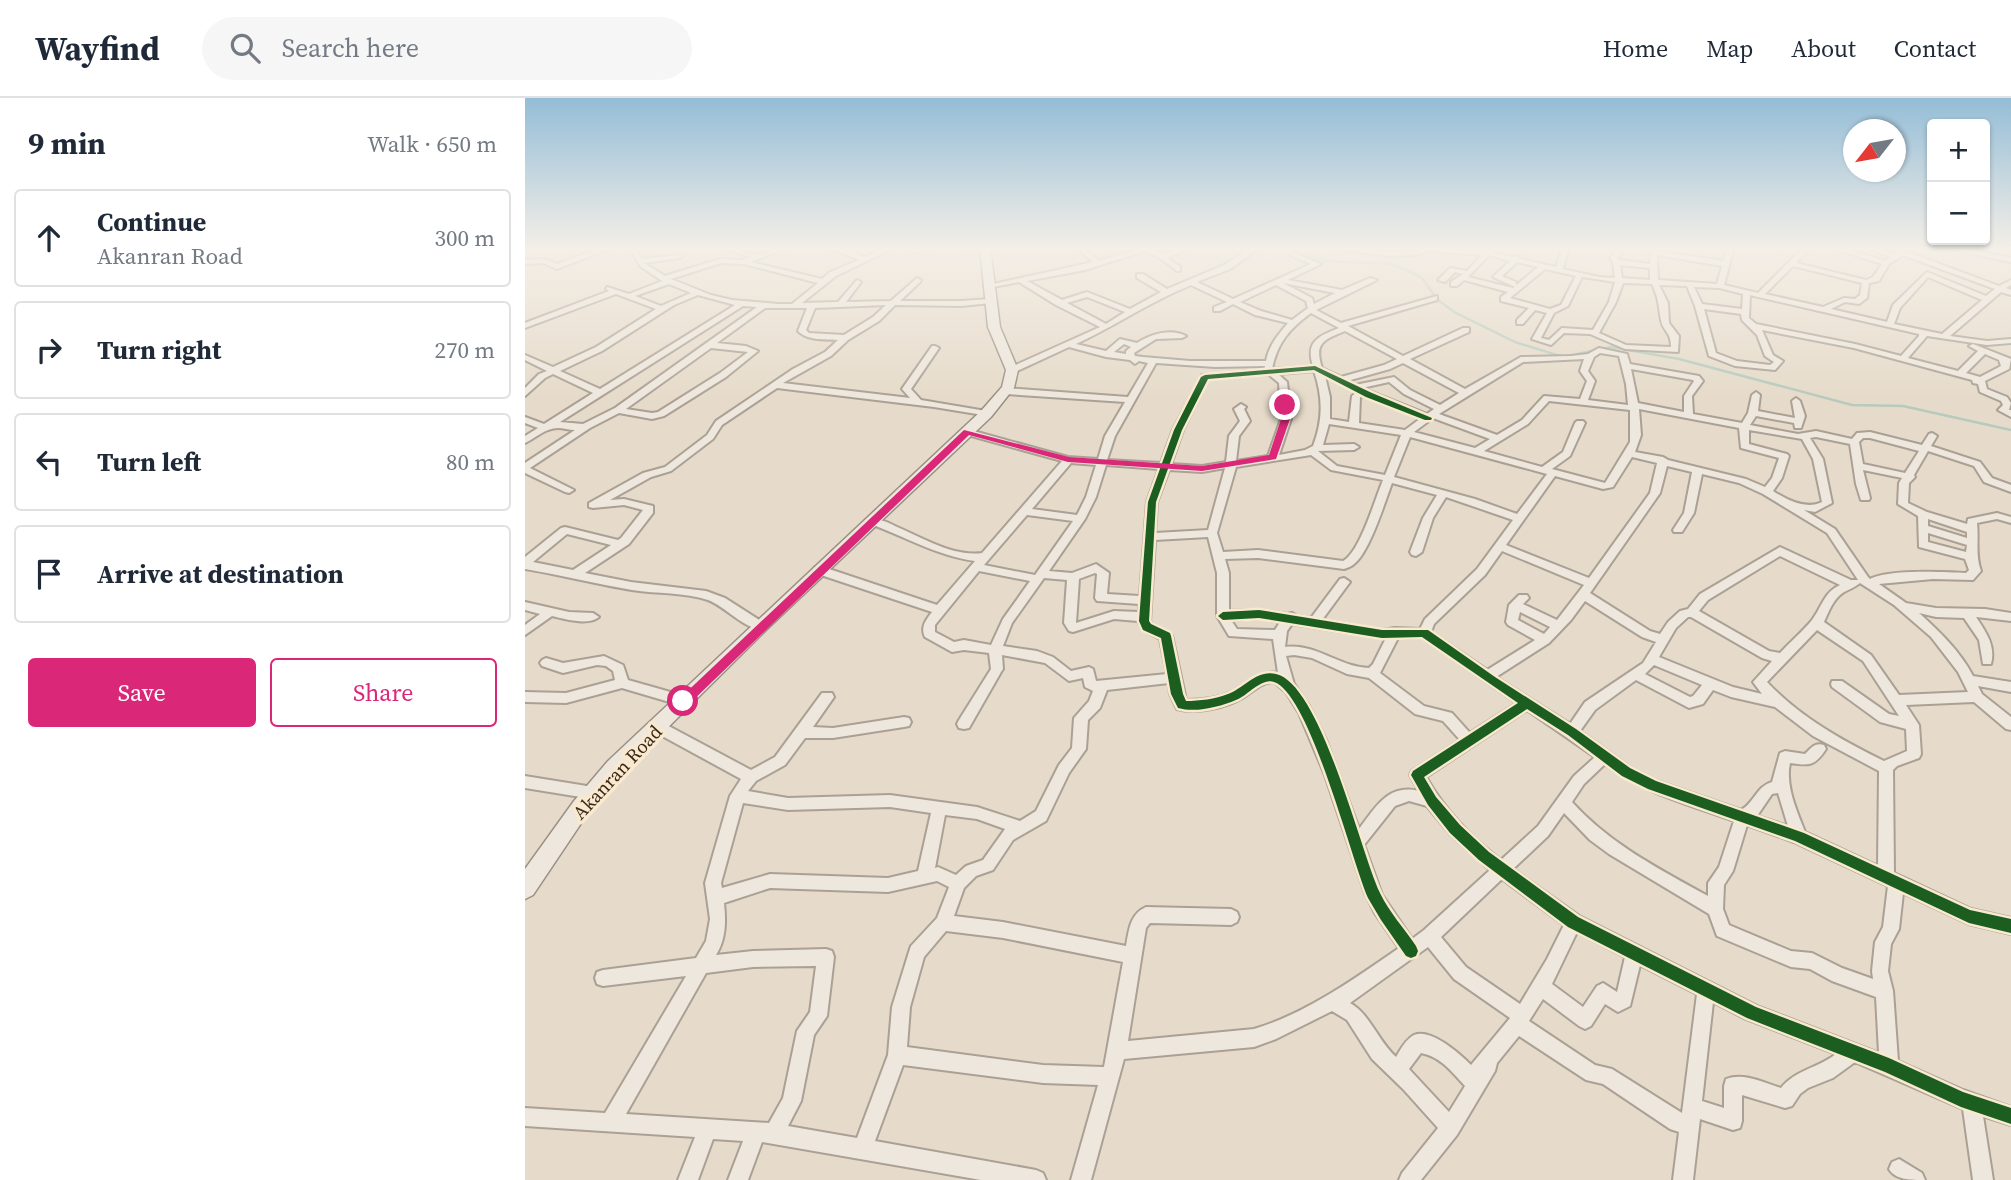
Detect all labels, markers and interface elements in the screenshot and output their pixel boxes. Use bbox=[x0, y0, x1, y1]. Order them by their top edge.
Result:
search box bbox=[202, 17, 692, 80]
text: Wayfind bbox=[35, 26, 160, 71]
icon: search bbox=[226, 29, 264, 67]
text: Search here bbox=[282, 30, 419, 66]
text: Home bbox=[1603, 32, 1668, 65]
text: Map bbox=[1706, 32, 1753, 65]
text: About bbox=[1791, 32, 1856, 65]
text: Contact bbox=[1894, 32, 1976, 65]
north arrow bbox=[1843, 119, 1906, 182]
map controls bbox=[1927, 119, 1990, 245]
button: + bbox=[1927, 119, 1990, 182]
text: 9 min bbox=[28, 123, 106, 164]
text: Walk · 650 m bbox=[367, 128, 497, 160]
button: − bbox=[1927, 182, 1990, 245]
text: Continue bbox=[97, 204, 206, 240]
icon: ahead bbox=[30, 219, 68, 257]
text: 300 m bbox=[434, 222, 495, 254]
text: Akanran Road bbox=[97, 240, 243, 272]
icon: right bbox=[30, 331, 68, 369]
text: Turn right bbox=[97, 332, 221, 368]
text: 270 m bbox=[434, 334, 495, 366]
route end bbox=[1269, 389, 1300, 420]
icon: left bbox=[30, 443, 68, 481]
text: Turn left bbox=[97, 444, 201, 480]
text: 80 m bbox=[446, 446, 495, 478]
icon: arrive bbox=[30, 555, 68, 593]
text: Arrive at destination bbox=[97, 556, 344, 592]
button: Save bbox=[28, 658, 256, 727]
button: Share bbox=[270, 658, 497, 727]
route start bbox=[667, 685, 698, 716]
street label: Akanran Road bbox=[566, 719, 668, 825]

